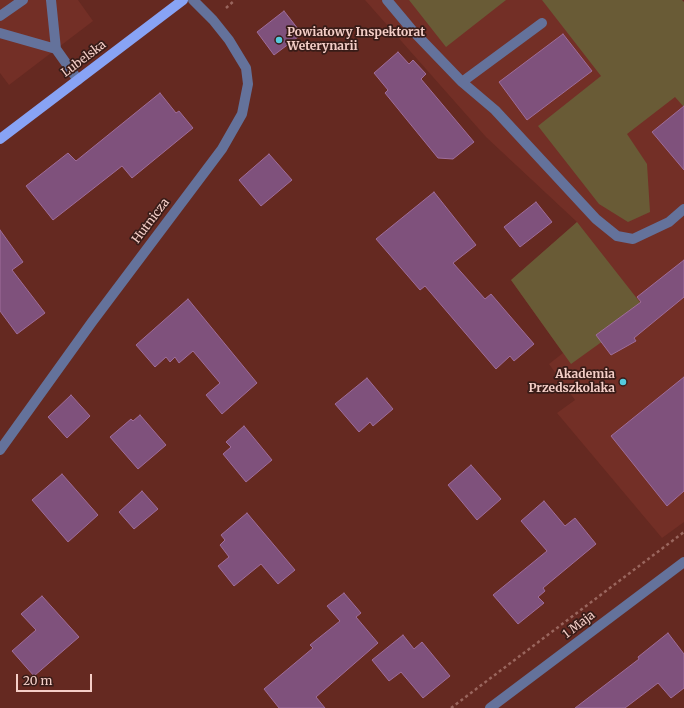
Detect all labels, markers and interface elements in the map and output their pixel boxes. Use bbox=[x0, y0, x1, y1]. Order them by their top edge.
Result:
place label: Powiatowy Inspektorat Weterynarii bbox=[287, 26, 425, 54]
marker: Powiatowy Inspektorat Weterynarii bbox=[274, 35, 284, 45]
street label: Lubelska bbox=[59, 38, 109, 80]
street label: Hutnicza bbox=[129, 196, 173, 246]
place label: Akademia Przedszkolaka bbox=[528, 368, 615, 396]
marker: Akademia Przedszkolaka bbox=[618, 377, 628, 387]
street label: 1 Maja bbox=[560, 608, 598, 642]
scale bar bbox=[18, 666, 94, 692]
text: 20 m bbox=[23, 673, 52, 688]

